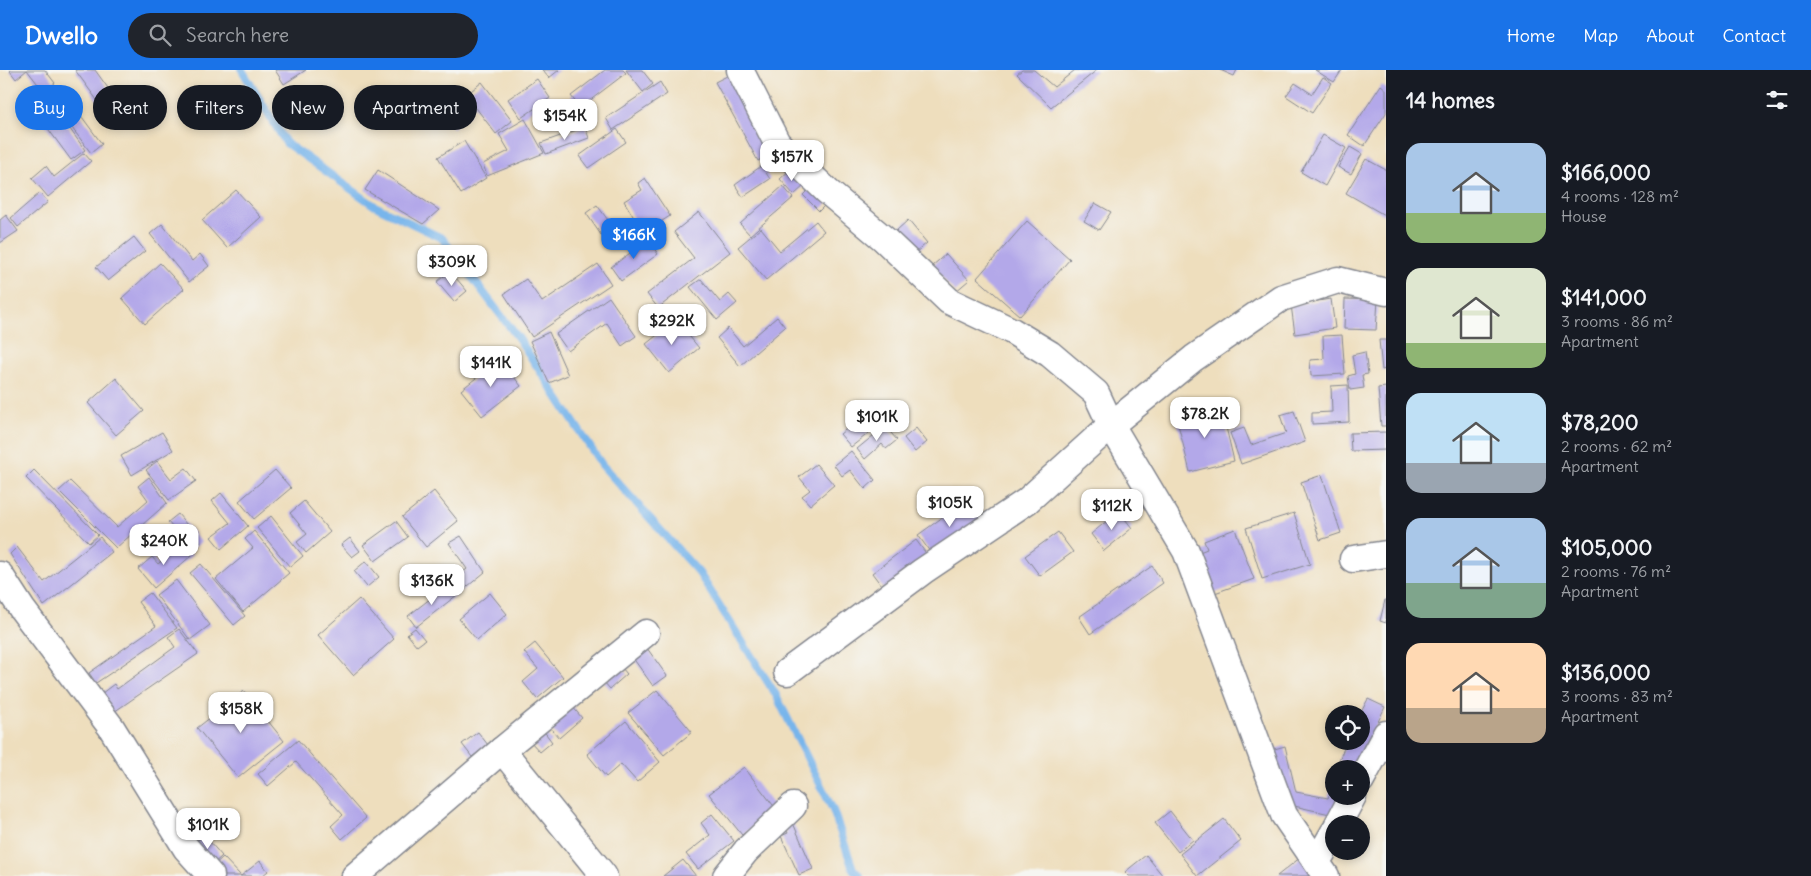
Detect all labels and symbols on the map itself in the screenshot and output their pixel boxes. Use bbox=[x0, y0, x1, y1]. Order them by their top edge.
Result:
pin: $154K bbox=[530, 98, 600, 141]
pin: $157K bbox=[757, 140, 827, 182]
pin: $166K bbox=[599, 218, 669, 260]
pin: $309K bbox=[417, 244, 487, 287]
pin: $292K bbox=[637, 304, 707, 346]
pin: $141K bbox=[456, 346, 526, 388]
pin: $78.2K bbox=[1164, 396, 1246, 439]
pin: $101K bbox=[842, 400, 912, 442]
pin: $105K bbox=[915, 486, 985, 528]
pin: $112K bbox=[1077, 488, 1147, 531]
pin: $240K bbox=[129, 524, 199, 566]
pin: $136K bbox=[397, 564, 467, 606]
pin: $158K bbox=[206, 692, 276, 734]
pin: $101K bbox=[173, 808, 243, 850]

